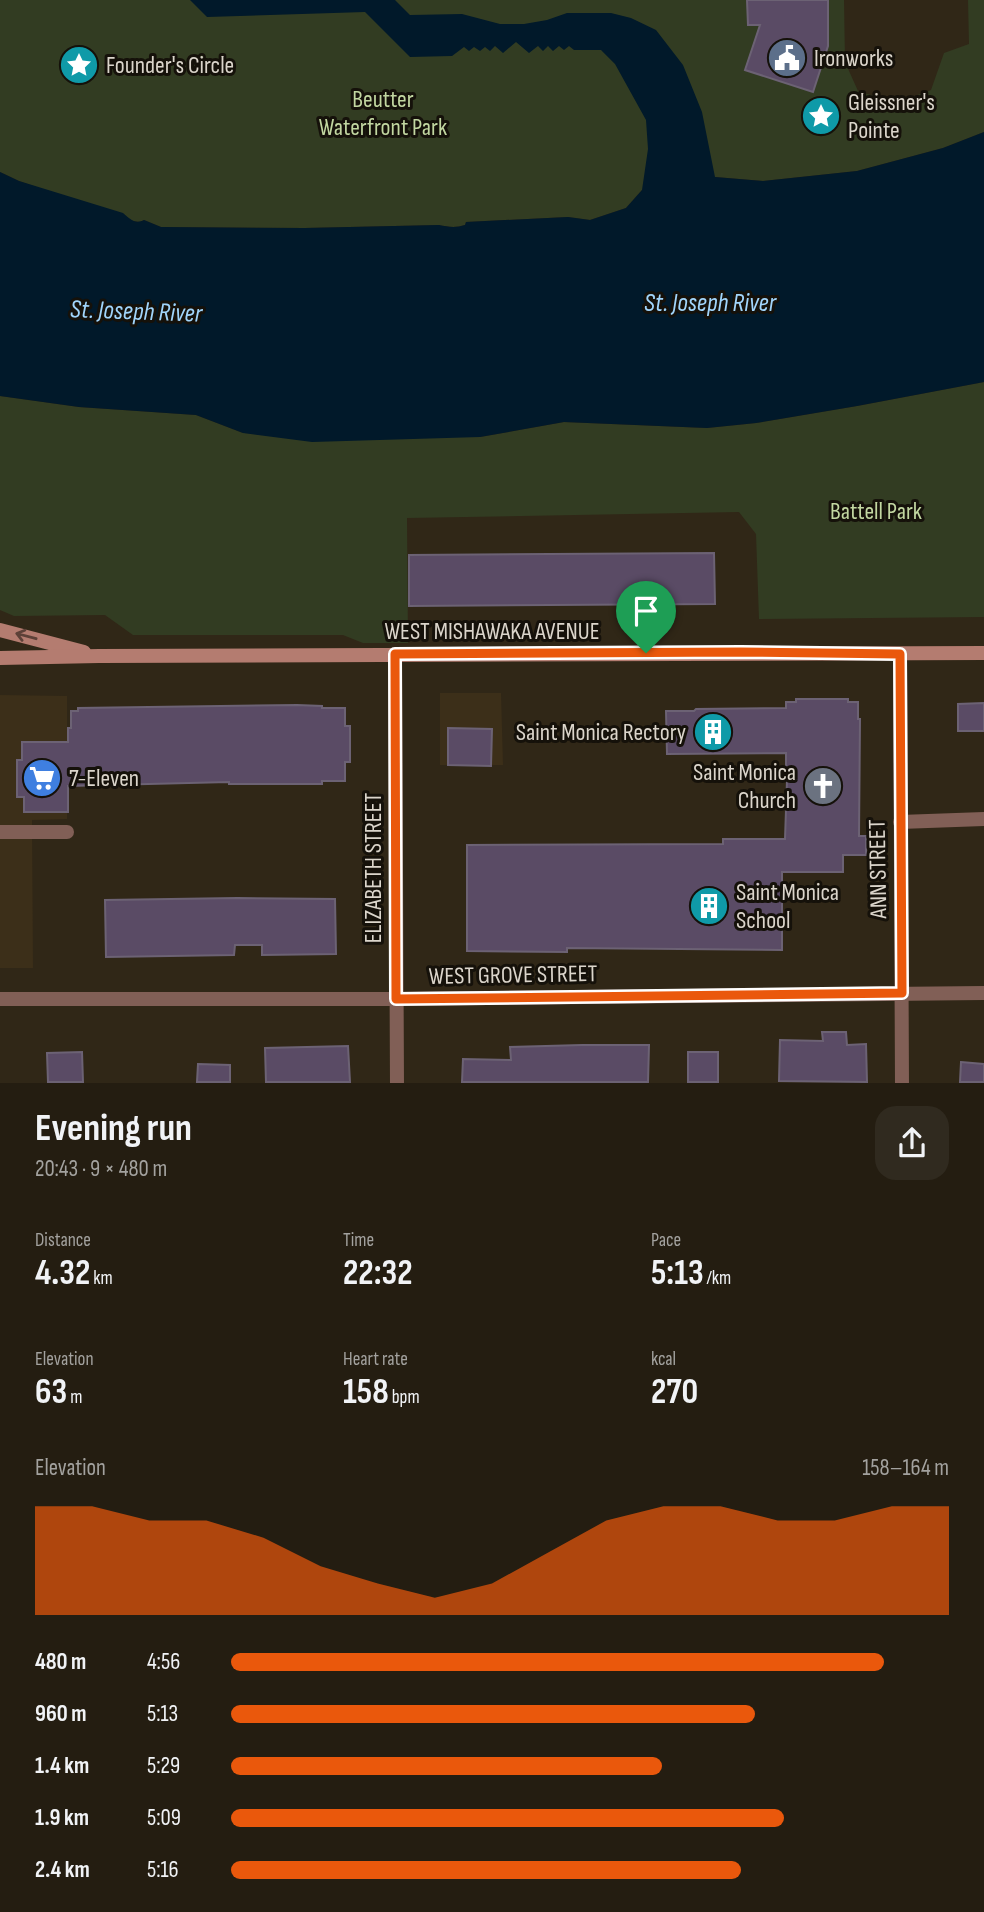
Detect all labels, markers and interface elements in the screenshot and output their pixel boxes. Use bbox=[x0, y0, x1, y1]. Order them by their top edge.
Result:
public building icon: Ironworks bbox=[766, 37, 808, 79]
place icon: Founder's Circle bbox=[58, 44, 100, 86]
place label: Ironworks bbox=[814, 44, 893, 73]
place label: Founder's Circle bbox=[106, 51, 234, 80]
park label: Beutter Waterfront Park bbox=[319, 85, 447, 142]
place label: Gleissner's Pointe bbox=[848, 88, 935, 145]
place icon: Gleissner's Pointe bbox=[800, 95, 842, 137]
water label: St. Joseph River bbox=[644, 288, 778, 319]
water label: St. Joseph River bbox=[70, 294, 204, 330]
park label: Battell Park bbox=[830, 497, 922, 526]
pin bbox=[616, 581, 676, 653]
icon: arrive bbox=[627, 592, 665, 630]
street label: WEST MISHAWAKA AVENUE bbox=[384, 617, 600, 646]
one-way arrow bbox=[15, 629, 38, 642]
building icon: Saint Monica Rectory bbox=[692, 711, 734, 753]
place label: Saint Monica Rectory bbox=[516, 718, 686, 747]
supermarket icon: 7-Eleven bbox=[21, 757, 63, 799]
place label: Saint Monica Church bbox=[693, 758, 796, 815]
place label: 7-Eleven bbox=[69, 764, 139, 793]
church icon: Saint Monica Church bbox=[802, 765, 844, 807]
street label: ELIZABETH STREET bbox=[359, 792, 388, 943]
street label: ANN STREET bbox=[863, 819, 893, 920]
place label: Saint Monica School bbox=[736, 878, 839, 935]
building icon: Saint Monica School bbox=[688, 885, 730, 927]
street label: WEST GROVE STREET bbox=[428, 959, 598, 991]
text: Evening run bbox=[35, 1106, 192, 1151]
button: share bbox=[875, 1106, 949, 1180]
text: 20:43 · 9 × 480 m bbox=[35, 1155, 167, 1183]
text: Distance bbox=[35, 1229, 91, 1252]
text: Time bbox=[343, 1229, 374, 1252]
text: Pace bbox=[651, 1229, 681, 1252]
text: 4.32 bbox=[35, 1252, 90, 1295]
text: 22:32 bbox=[343, 1252, 413, 1295]
text: 5:13 bbox=[651, 1252, 704, 1295]
text: km bbox=[90, 1267, 113, 1290]
text: /km bbox=[704, 1267, 731, 1290]
text: Elevation bbox=[35, 1348, 94, 1371]
text: Heart rate bbox=[343, 1348, 408, 1371]
text: kcal bbox=[651, 1348, 676, 1371]
text: 63 bbox=[35, 1371, 67, 1414]
text: 158 bbox=[343, 1371, 389, 1414]
text: 270 bbox=[651, 1371, 698, 1414]
text: m bbox=[67, 1386, 82, 1409]
text: bpm bbox=[389, 1386, 420, 1409]
text: Elevation bbox=[35, 1454, 106, 1482]
text: 158–164 m bbox=[862, 1454, 949, 1482]
text: 480 m bbox=[35, 1648, 86, 1676]
text: 4:56 bbox=[147, 1648, 180, 1676]
text: 960 m bbox=[35, 1700, 87, 1728]
text: 5:13 bbox=[147, 1700, 178, 1728]
text: 1.4 km bbox=[35, 1752, 89, 1780]
text: 5:29 bbox=[147, 1752, 180, 1780]
text: 1.9 km bbox=[35, 1804, 89, 1832]
text: 5:09 bbox=[147, 1804, 181, 1832]
text: 2.4 km bbox=[35, 1856, 90, 1884]
text: 5:16 bbox=[147, 1856, 179, 1884]

